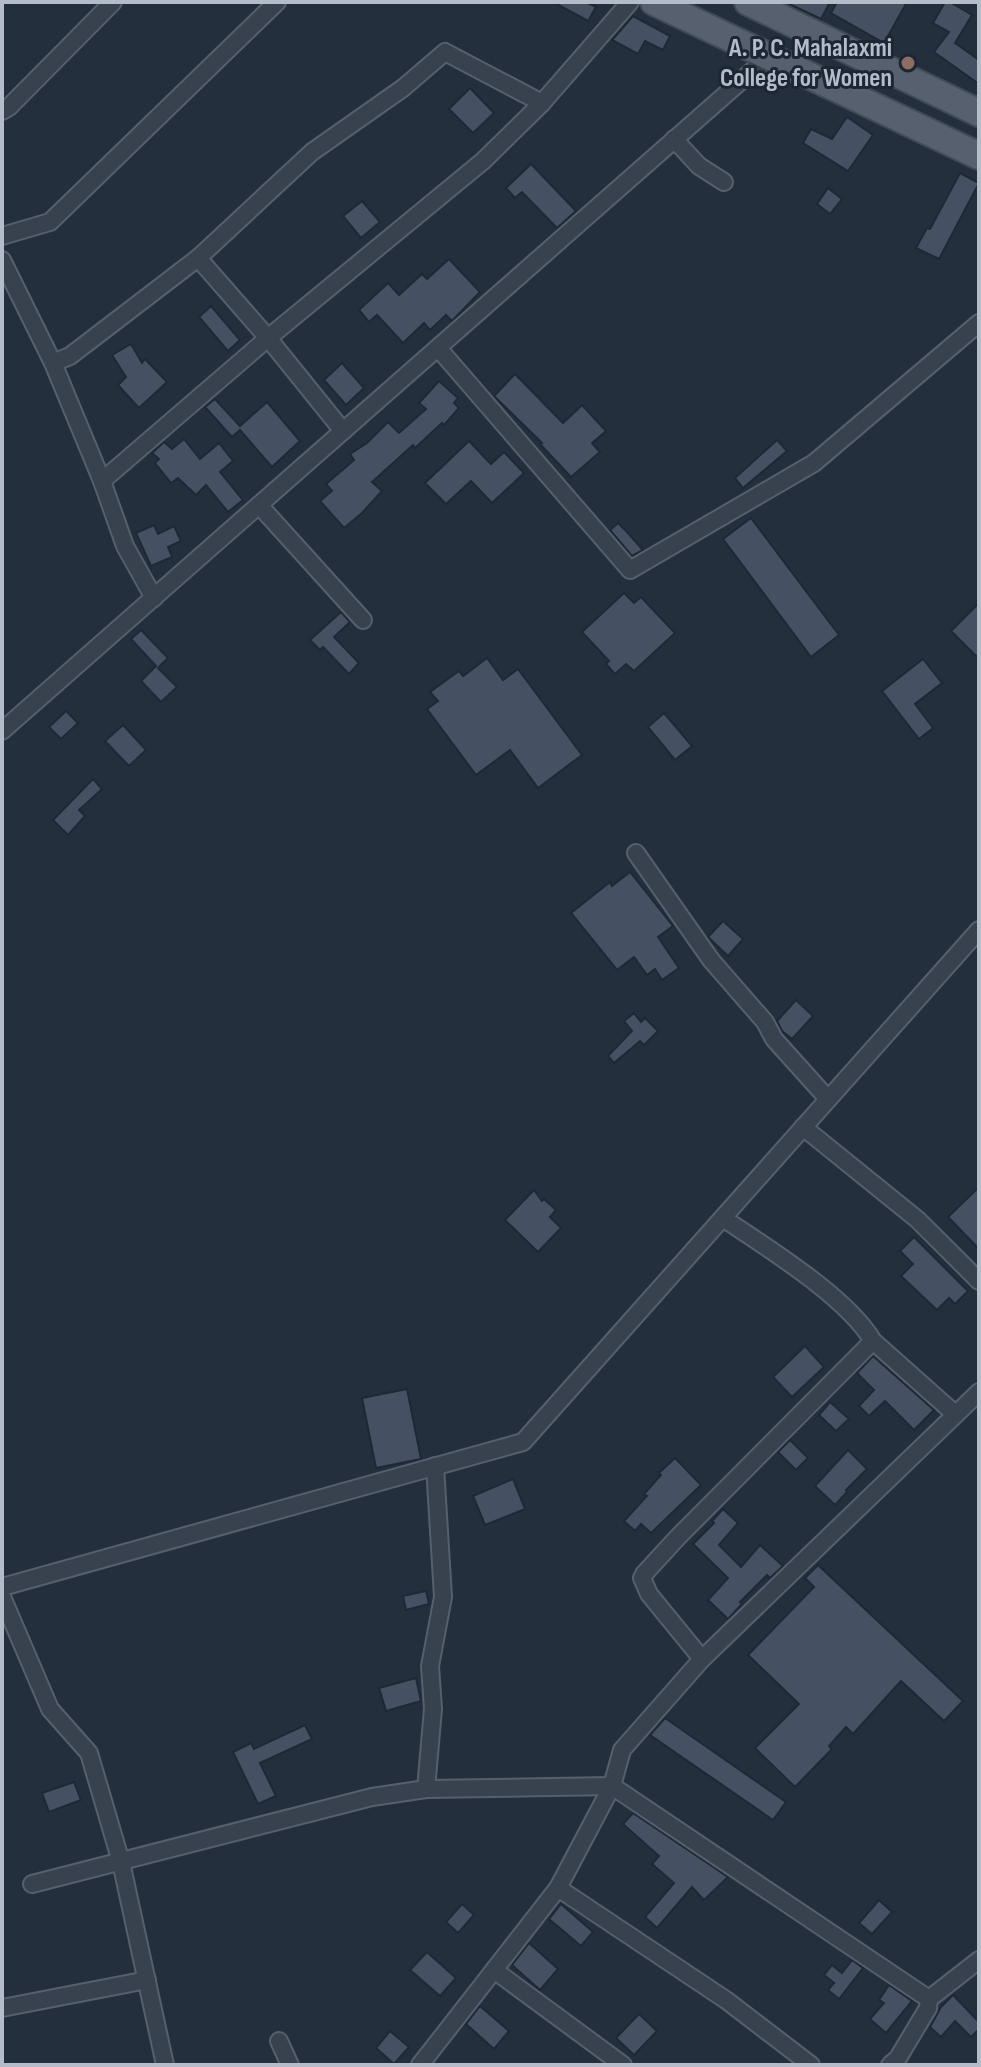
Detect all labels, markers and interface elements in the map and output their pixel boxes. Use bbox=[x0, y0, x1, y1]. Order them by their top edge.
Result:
place label: A. P. C. Mahalaxmi College for Women bbox=[720, 33, 892, 94]
marker: A. P. C. Mahalaxmi College for Women bbox=[899, 54, 917, 72]

